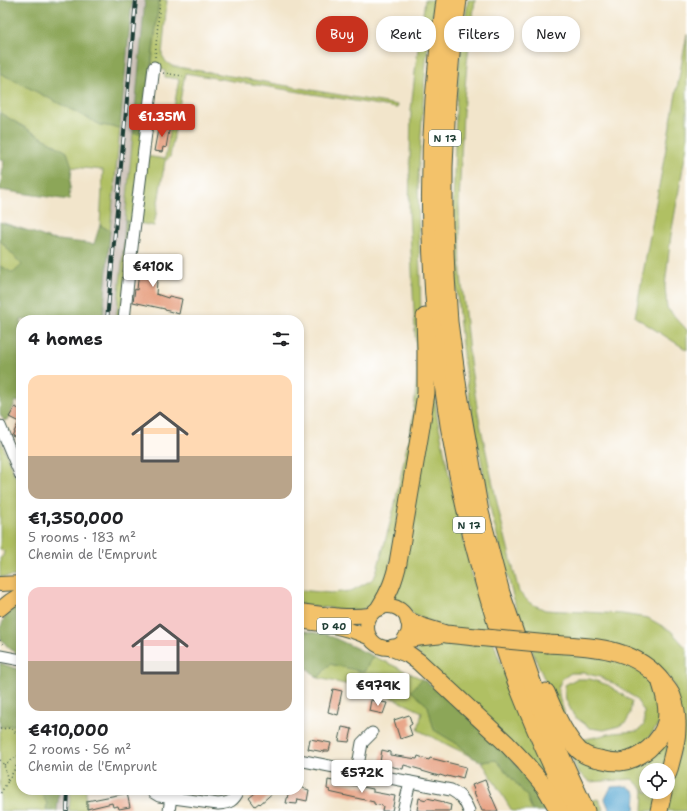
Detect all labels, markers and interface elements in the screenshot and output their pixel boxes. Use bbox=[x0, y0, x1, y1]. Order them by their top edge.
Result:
chip: Buy bbox=[316, 16, 368, 52]
chip: Rent bbox=[376, 16, 436, 52]
chip: Filters bbox=[444, 16, 514, 52]
chip: New bbox=[522, 16, 580, 52]
pin: €1.35M bbox=[129, 104, 195, 138]
text: €1.35M bbox=[138, 108, 186, 125]
road number: N 17 bbox=[429, 130, 461, 146]
pin: €410K bbox=[125, 254, 181, 288]
text: €410K bbox=[133, 258, 173, 275]
text: 4 homes bbox=[28, 328, 103, 350]
icon: filters bbox=[270, 328, 292, 350]
icon: home bbox=[124, 401, 196, 473]
text: €1,350,000 bbox=[28, 507, 124, 529]
road number: N 17 bbox=[453, 517, 485, 533]
text: 5 rooms · 183 m² bbox=[28, 529, 136, 546]
text: Chemin de l'Emprunt bbox=[28, 546, 157, 563]
icon: home bbox=[124, 613, 196, 685]
road number: D 40 bbox=[317, 618, 351, 634]
pin: €979K bbox=[350, 673, 406, 707]
text: €979K bbox=[356, 677, 400, 694]
text: €410,000 bbox=[28, 719, 109, 741]
text: 2 rooms · 56 m² bbox=[28, 741, 131, 758]
text: Chemin de l'Emprunt bbox=[28, 758, 157, 775]
pin: €572K bbox=[334, 760, 390, 794]
map controls bbox=[639, 763, 675, 799]
button: locate bbox=[639, 763, 675, 799]
text: €572K bbox=[340, 764, 384, 781]

